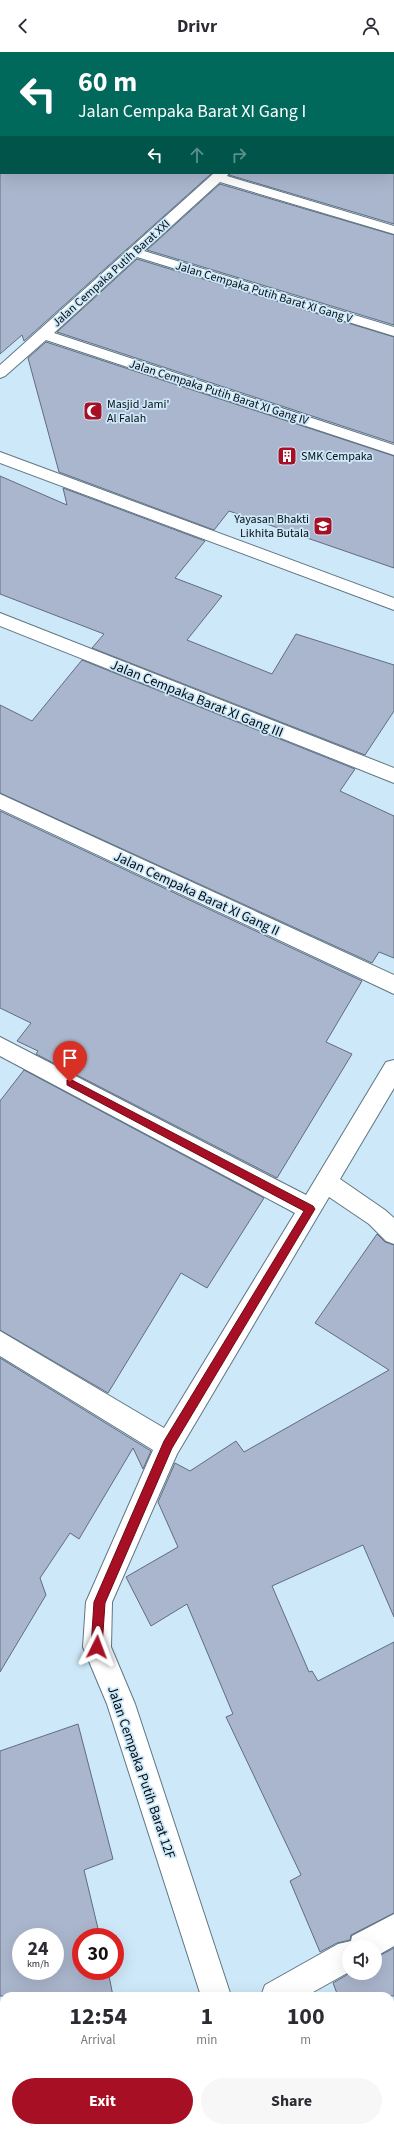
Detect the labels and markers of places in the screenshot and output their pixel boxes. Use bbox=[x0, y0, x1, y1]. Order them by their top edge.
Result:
place label: Masjid Jami' Al Falah bbox=[107, 396, 169, 427]
mosque icon: Masjid Jami' Al Falah bbox=[82, 400, 104, 422]
building icon: SMK Cempaka bbox=[276, 445, 298, 467]
place label: SMK Cempaka bbox=[301, 448, 373, 465]
place label: Yayasan Bhakti Likhita Butala bbox=[233, 511, 309, 542]
school or university icon: Yayasan Bhakti Likhita Butala bbox=[312, 515, 334, 537]
pin bbox=[53, 1041, 87, 1082]

